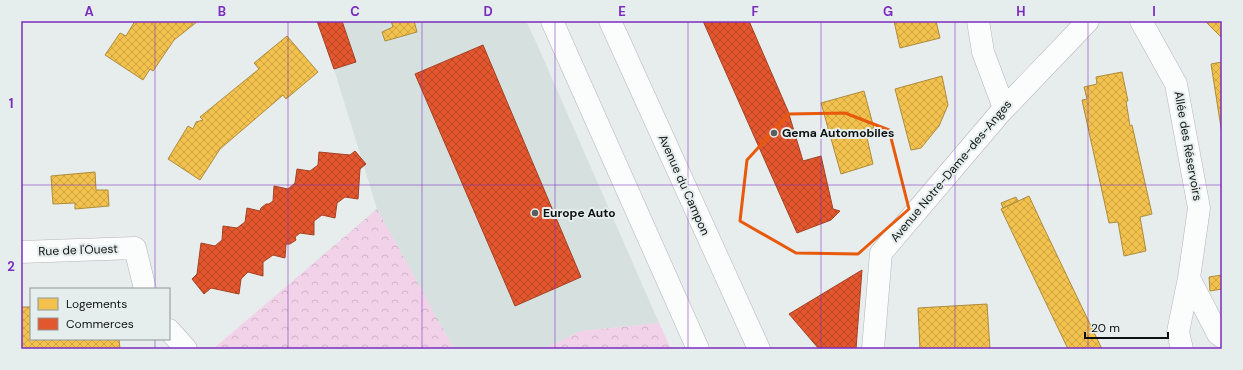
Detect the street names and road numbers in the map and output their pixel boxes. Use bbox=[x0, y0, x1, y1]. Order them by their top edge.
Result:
street label: Allée des Réservoirs bbox=[1170, 90, 1206, 202]
street label: Avenue Notre-Dame-des-Anges bbox=[887, 97, 1015, 245]
street label: Avenue du Campon bbox=[655, 132, 713, 238]
street label: Rue de l'Ouest bbox=[38, 241, 118, 259]

